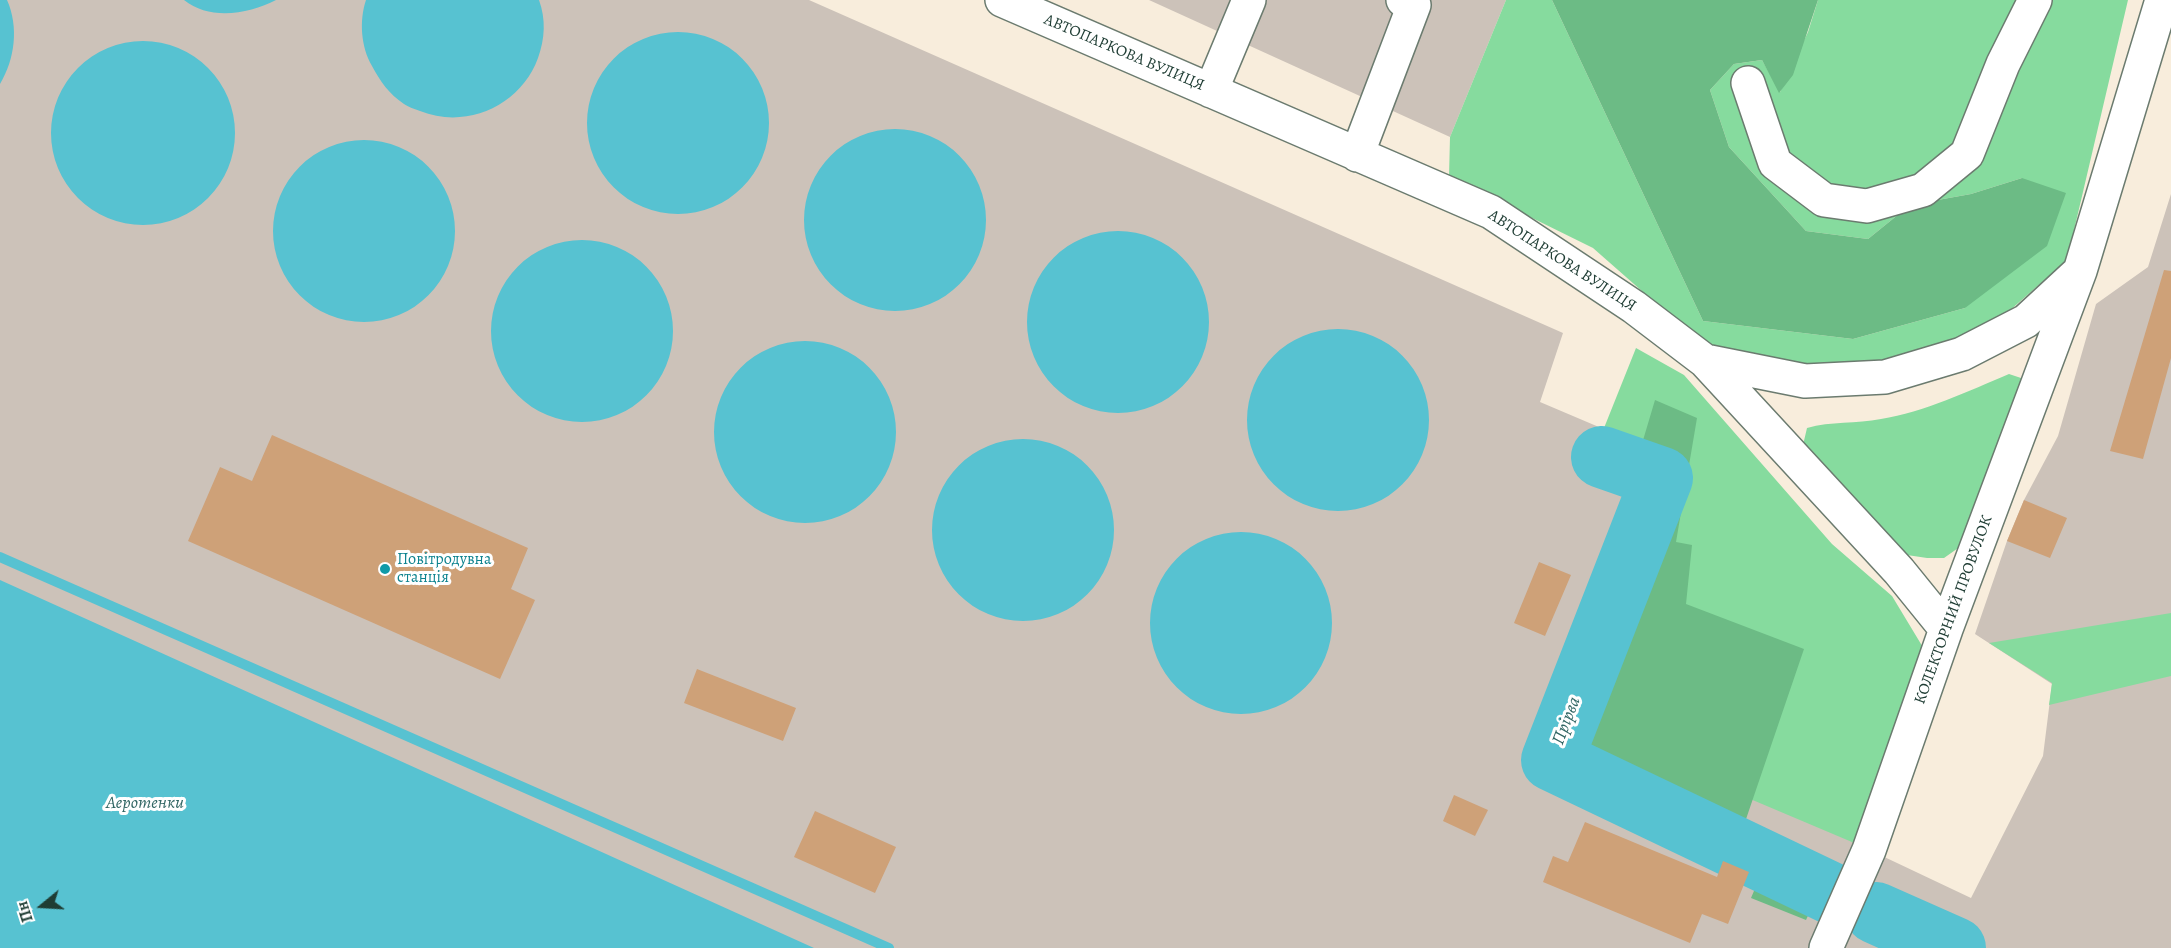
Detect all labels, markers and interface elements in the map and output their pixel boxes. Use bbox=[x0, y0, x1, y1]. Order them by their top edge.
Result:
street label: АВТОПАРКОВА ВУЛИЦЯ bbox=[1041, 10, 1207, 96]
street label: АВТОПАРКОВА ВУЛИЦЯ bbox=[1484, 206, 1640, 316]
street label: КОЛЕКТОРНИЙ ПРОВУЛОК bbox=[1911, 513, 1997, 707]
place label: Повітродувна станція bbox=[397, 550, 491, 588]
marker: Повітродувна станція bbox=[378, 562, 392, 576]
water label: Прірва bbox=[1548, 694, 1586, 748]
water label: Аеротенки bbox=[106, 793, 184, 815]
north arrow bbox=[12, 876, 72, 936]
text: Пн bbox=[11, 898, 39, 925]

